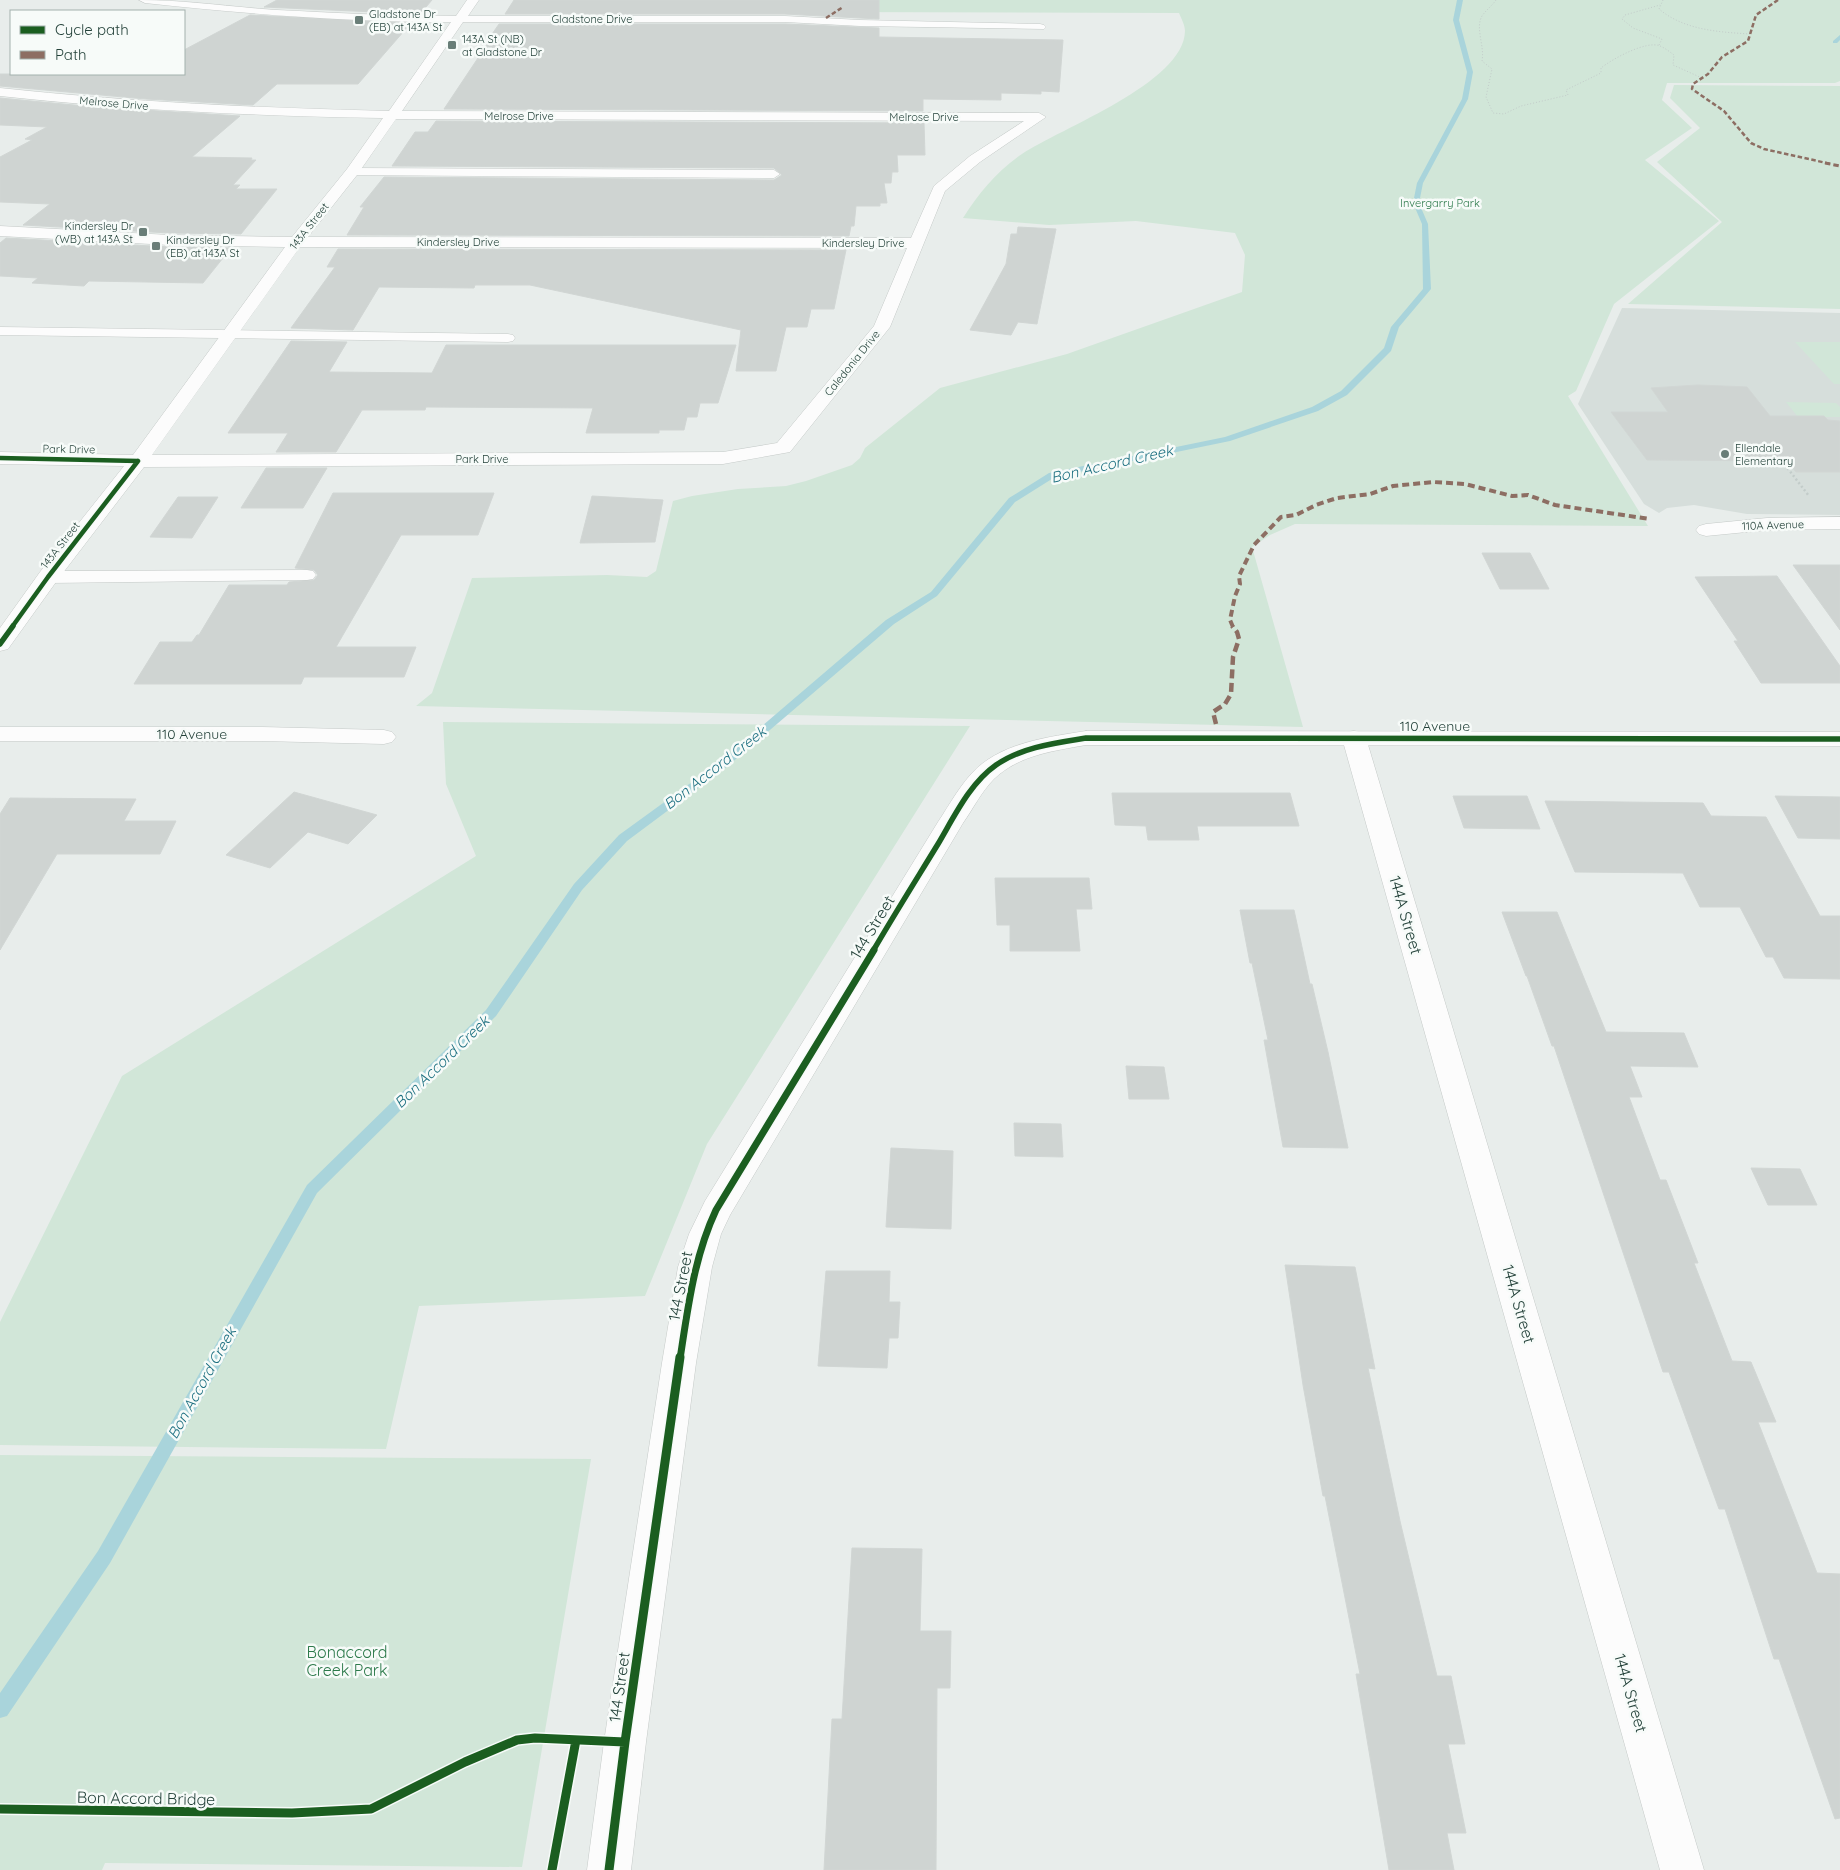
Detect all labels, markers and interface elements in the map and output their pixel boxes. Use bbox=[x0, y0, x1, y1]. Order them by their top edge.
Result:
place label: Gladstone Dr (EB) at 143A St bbox=[369, 7, 443, 34]
legend bbox=[10, 10, 185, 75]
street label: Gladstone Drive bbox=[551, 12, 633, 26]
marker: Gladstone Dr (EB) at 143A St bbox=[353, 14, 365, 26]
text: Cycle path bbox=[55, 20, 129, 39]
place label: 143A St (NB) at Gladstone Dr bbox=[462, 32, 543, 59]
marker: 143A St (NB) at Gladstone Dr bbox=[446, 39, 458, 51]
text: Path bbox=[55, 45, 87, 64]
street label: Melrose Drive bbox=[79, 93, 149, 113]
street label: Melrose Drive bbox=[484, 109, 554, 123]
street label: Melrose Drive bbox=[889, 110, 959, 124]
park label: Invergarry Park bbox=[1400, 196, 1480, 210]
street label: 143A Street bbox=[286, 200, 332, 252]
place label: Kindersley Dr (WB) at 143A St bbox=[55, 219, 134, 246]
marker: Kindersley Dr (WB) at 143A St bbox=[137, 226, 149, 238]
place label: Kindersley Dr (EB) at 143A St bbox=[166, 233, 240, 260]
street label: Kindersley Drive bbox=[417, 235, 499, 249]
street label: Kindersley Drive bbox=[822, 236, 904, 250]
marker: Kindersley Dr (EB) at 143A St bbox=[150, 240, 162, 252]
street label: Caledonia Drive bbox=[821, 327, 883, 399]
water label: Bon Accord Creek bbox=[1049, 440, 1177, 487]
place label: Ellendale Elementary bbox=[1735, 441, 1793, 468]
street label: Park Drive bbox=[42, 442, 96, 456]
marker: Ellendale Elementary bbox=[1719, 448, 1731, 460]
street label: Park Drive bbox=[456, 452, 508, 466]
street label: 110A Avenue bbox=[1742, 517, 1804, 533]
street label: 143A Street bbox=[37, 519, 83, 571]
street label: 110 Avenue bbox=[1400, 717, 1470, 735]
water label: Bon Accord Creek bbox=[660, 721, 771, 813]
street label: 110 Avenue bbox=[157, 725, 227, 743]
street label: 144A Street bbox=[1385, 873, 1427, 957]
street label: 144 Street bbox=[845, 892, 899, 962]
water label: Bon Accord Creek bbox=[390, 1010, 495, 1112]
street label: 144 Street bbox=[663, 1249, 697, 1323]
street label: 144A Street bbox=[1498, 1262, 1540, 1346]
water label: Bon Accord Creek bbox=[163, 1322, 241, 1442]
park label: Bonaccord Creek Park bbox=[306, 1642, 388, 1680]
street label: 144 Street bbox=[604, 1651, 634, 1723]
street label: 144A Street bbox=[1610, 1651, 1652, 1735]
street label: Bon Accord Bridge bbox=[77, 1787, 215, 1809]

